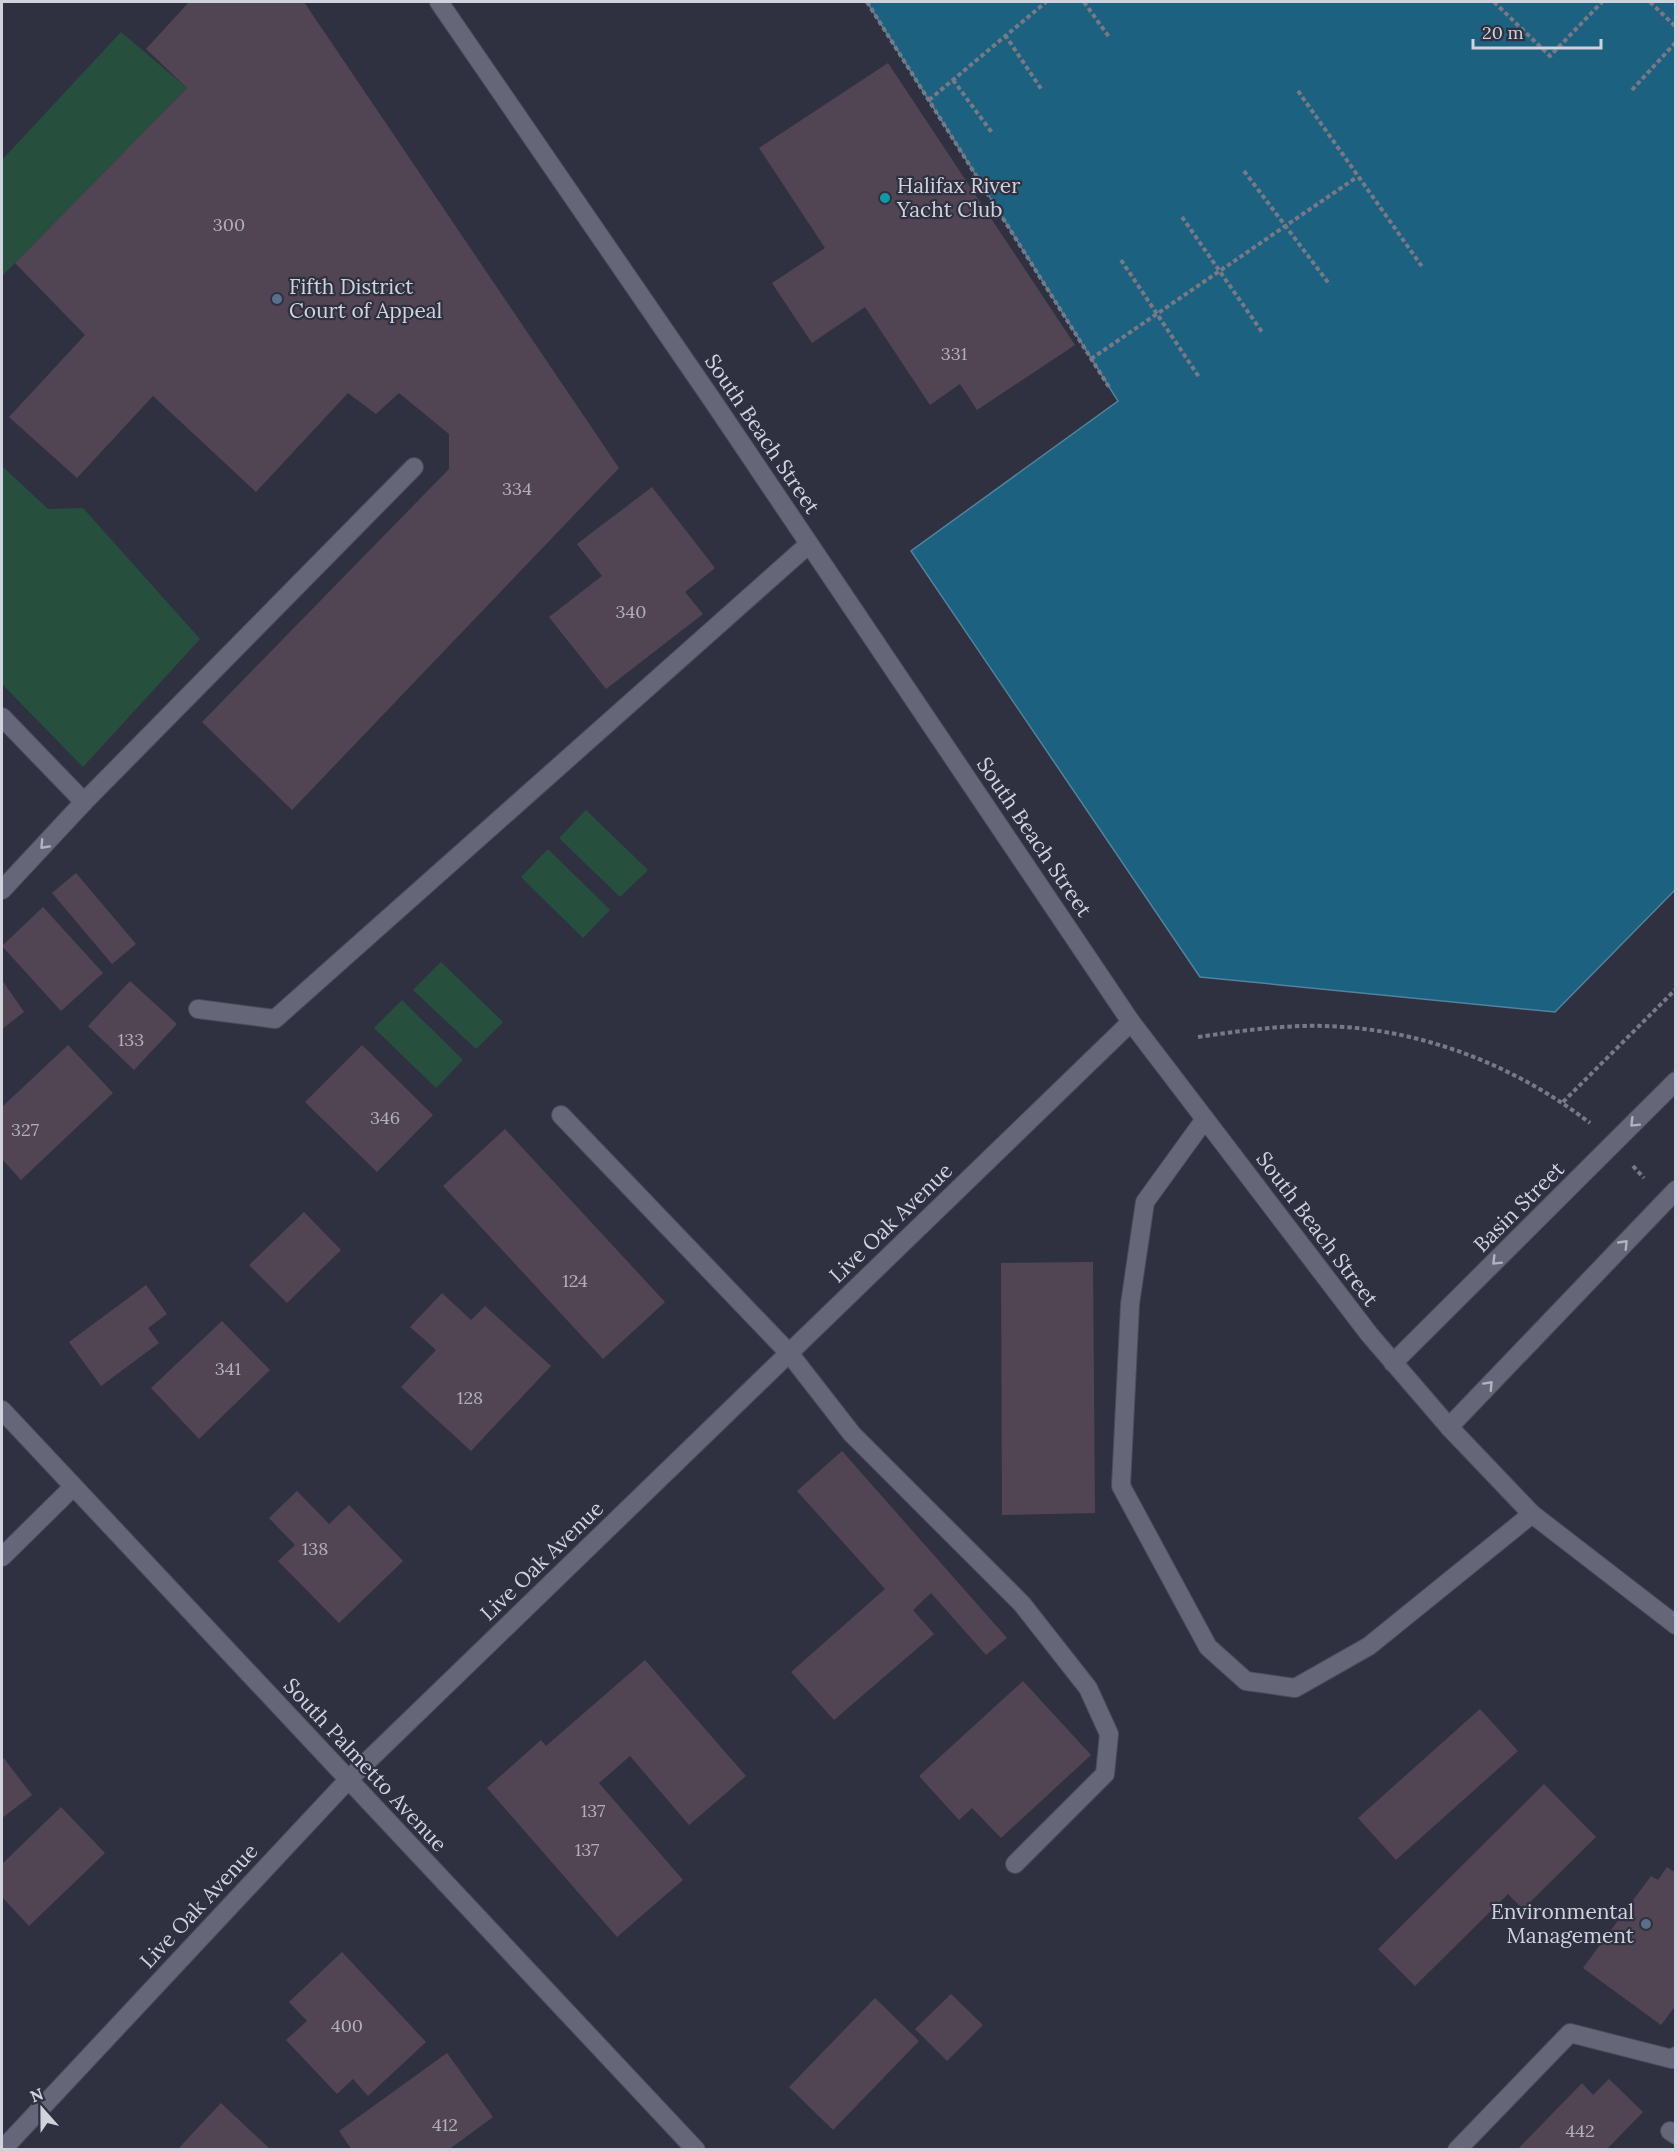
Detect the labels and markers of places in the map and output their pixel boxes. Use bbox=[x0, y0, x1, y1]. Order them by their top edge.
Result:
place label: Halifax River Yacht Club bbox=[896, 172, 1020, 223]
marker: Halifax River Yacht Club bbox=[878, 191, 892, 205]
place label: Fifth District Court of Appeal bbox=[289, 273, 442, 324]
marker: Fifth District Court of Appeal bbox=[270, 292, 284, 306]
place label: Environmental Management bbox=[1491, 1898, 1635, 1949]
marker: Environmental Management bbox=[1639, 1917, 1653, 1931]

